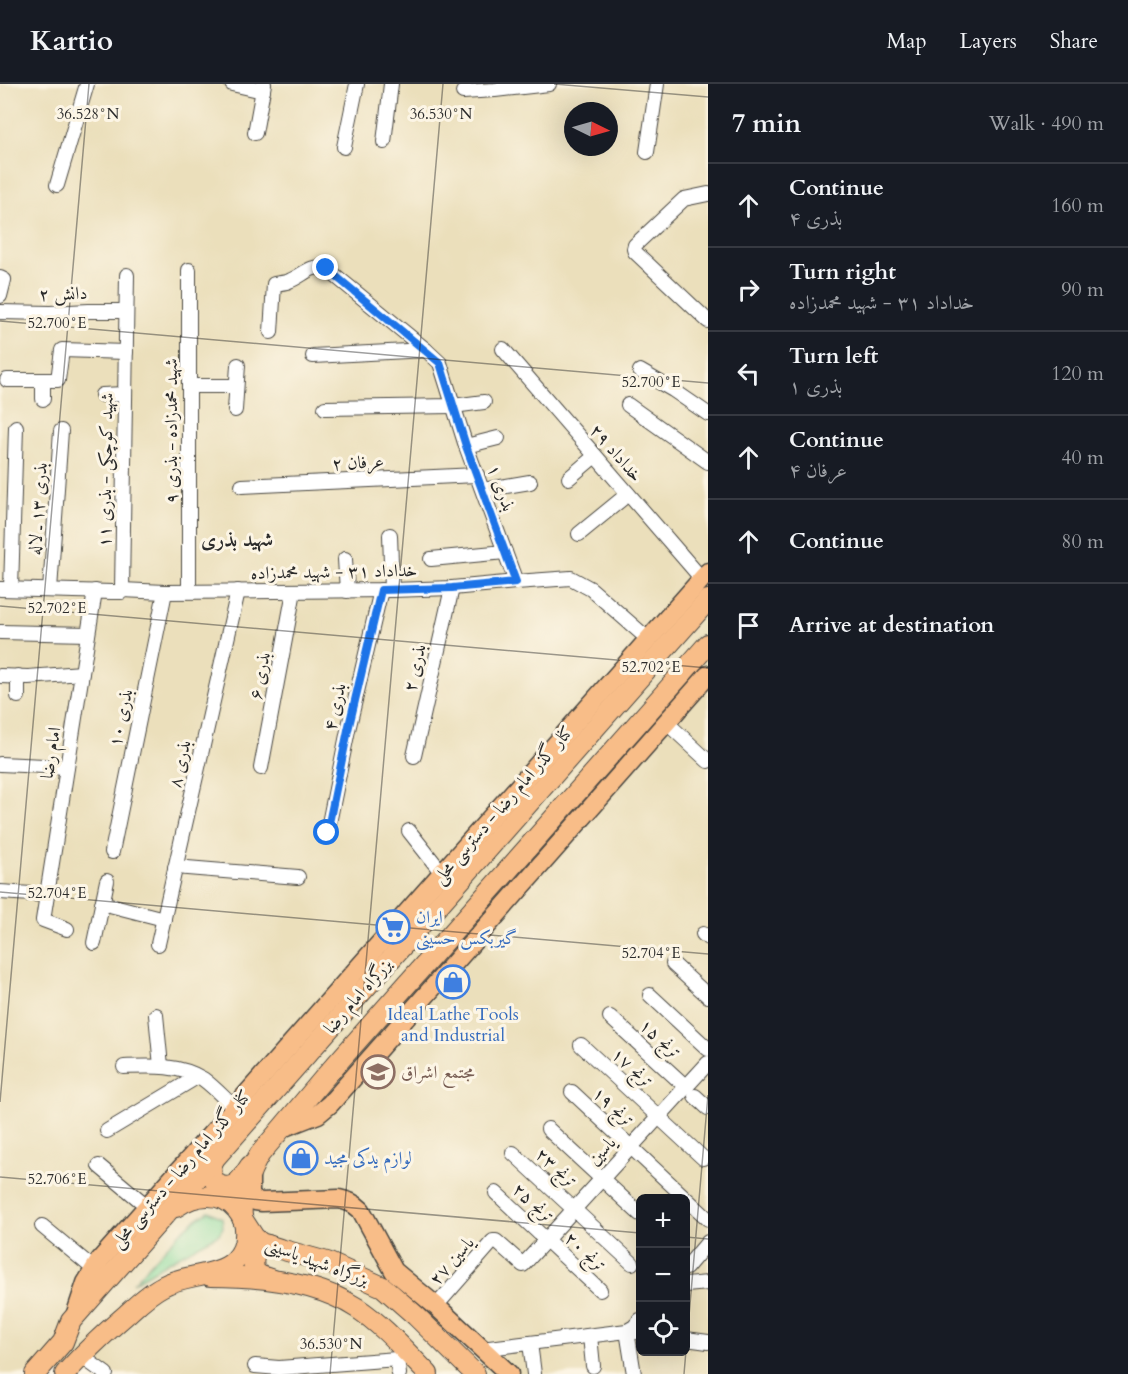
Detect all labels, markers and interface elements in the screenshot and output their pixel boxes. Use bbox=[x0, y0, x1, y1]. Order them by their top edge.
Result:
text: Kartio bbox=[30, 22, 113, 60]
text: Map bbox=[887, 27, 927, 56]
text: Layers bbox=[960, 27, 1017, 56]
text: Share bbox=[1050, 27, 1098, 56]
north arrow bbox=[564, 102, 618, 156]
text: 36.528°N bbox=[57, 104, 120, 124]
text: 36.530°N bbox=[410, 104, 473, 124]
text: 7 min bbox=[732, 106, 801, 141]
text: Walk · 490 m bbox=[989, 110, 1104, 137]
text: Continue bbox=[789, 173, 884, 203]
icon: ahead bbox=[732, 189, 765, 222]
text: 160 m bbox=[1051, 192, 1104, 219]
text: بذری ۴ bbox=[789, 205, 842, 232]
route end bbox=[312, 254, 338, 280]
text: Turn right bbox=[789, 257, 896, 287]
icon: right bbox=[732, 273, 765, 306]
text: 90 m bbox=[1061, 276, 1104, 303]
street label: دانش ۲ bbox=[38, 281, 88, 307]
text: خداداد ۳۱ - شهید محمدزاده bbox=[789, 289, 974, 316]
text: 52.700°E bbox=[27, 313, 87, 333]
text: Turn left bbox=[789, 341, 878, 371]
icon: left bbox=[732, 357, 765, 390]
street label: شهید محمدزاده - بذری ۹ bbox=[159, 358, 184, 504]
text: 120 m bbox=[1051, 360, 1104, 387]
text: 52.700°E bbox=[621, 372, 681, 392]
text: بذری ۱ bbox=[789, 373, 842, 400]
street label: شهید کوچکی - بذری ۱۱ bbox=[92, 392, 120, 548]
street label: خداداد ۲۹ bbox=[584, 419, 648, 487]
text: Continue bbox=[789, 425, 884, 455]
icon: ahead bbox=[732, 441, 765, 474]
text: 40 m bbox=[1061, 444, 1104, 471]
street label: عرفان ۲ bbox=[331, 449, 385, 477]
text: عرفان ۴ bbox=[789, 457, 847, 484]
street label: بذری ۱ bbox=[481, 461, 521, 515]
street label: بذری ۱۳ ـ لاله bbox=[22, 462, 54, 556]
icon: ahead bbox=[732, 525, 765, 558]
district label: شهید بذری bbox=[201, 526, 273, 553]
text: Continue bbox=[789, 526, 884, 556]
text: 80 m bbox=[1061, 528, 1104, 555]
street label: خداداد ۳۱ - شهید محمدزاده bbox=[250, 558, 418, 586]
text: 52.702°E bbox=[27, 598, 87, 618]
icon: arrive bbox=[732, 609, 765, 642]
text: Arrive at destination bbox=[789, 610, 994, 640]
street label: بذری ۲ bbox=[397, 642, 433, 694]
street label: بذری ۶ bbox=[243, 650, 277, 702]
text: 52.702°E bbox=[621, 657, 681, 677]
street label: بذری ۴ bbox=[317, 681, 353, 733]
street label: بذری ۱۰ bbox=[103, 687, 139, 749]
street label: کنار گذر امام رضا - دسترسی محلی bbox=[426, 720, 581, 892]
street label: امام رضا bbox=[35, 725, 70, 781]
street label: بذری ۸ bbox=[162, 738, 198, 790]
route start bbox=[313, 819, 339, 845]
text: 52.704°E bbox=[27, 883, 87, 903]
place label: ایران گیربکس حسینی bbox=[416, 905, 517, 951]
supermarket icon: ایران گیربکس حسینی bbox=[375, 909, 411, 945]
text: 52.704°E bbox=[621, 943, 681, 963]
street label: بزرگراه امام رضا bbox=[318, 953, 400, 1041]
shop icon: Ideal Lathe Tools and Industrial bbox=[435, 964, 471, 1000]
place label: Ideal Lathe Tools and Industrial bbox=[387, 1002, 519, 1048]
street label: ترنج ۱۵ bbox=[632, 1013, 686, 1067]
street label: ترنج ۱۷ bbox=[604, 1042, 658, 1096]
school or university icon: مجتمع اشراق bbox=[360, 1054, 396, 1090]
place label: مجتمع اشراق bbox=[401, 1060, 475, 1088]
street label: ترنج ۱۹ bbox=[585, 1081, 639, 1135]
street label: کنار گذر امام رضا - دسترسی محلی bbox=[104, 1084, 259, 1256]
street label: یاسین bbox=[582, 1130, 623, 1171]
shop icon: لوازم یدکی مجید bbox=[283, 1140, 319, 1176]
street label: ترنج ۲۳ bbox=[528, 1142, 582, 1196]
place label: لوازم یدکی مجید bbox=[324, 1146, 412, 1174]
text: 52.706°E bbox=[27, 1169, 87, 1189]
street label: ترنج ۲۵ bbox=[505, 1177, 559, 1231]
map controls bbox=[636, 1194, 690, 1356]
button: + bbox=[636, 1194, 690, 1248]
street label: ترنج ۲۰ bbox=[557, 1226, 611, 1280]
street label: یاسین ۲۷ bbox=[424, 1230, 481, 1291]
street label: بزرگراه شهید یاسینی bbox=[262, 1232, 372, 1292]
button: − bbox=[636, 1248, 690, 1302]
button: locate bbox=[636, 1302, 690, 1356]
text: 36.530°N bbox=[300, 1334, 363, 1354]

